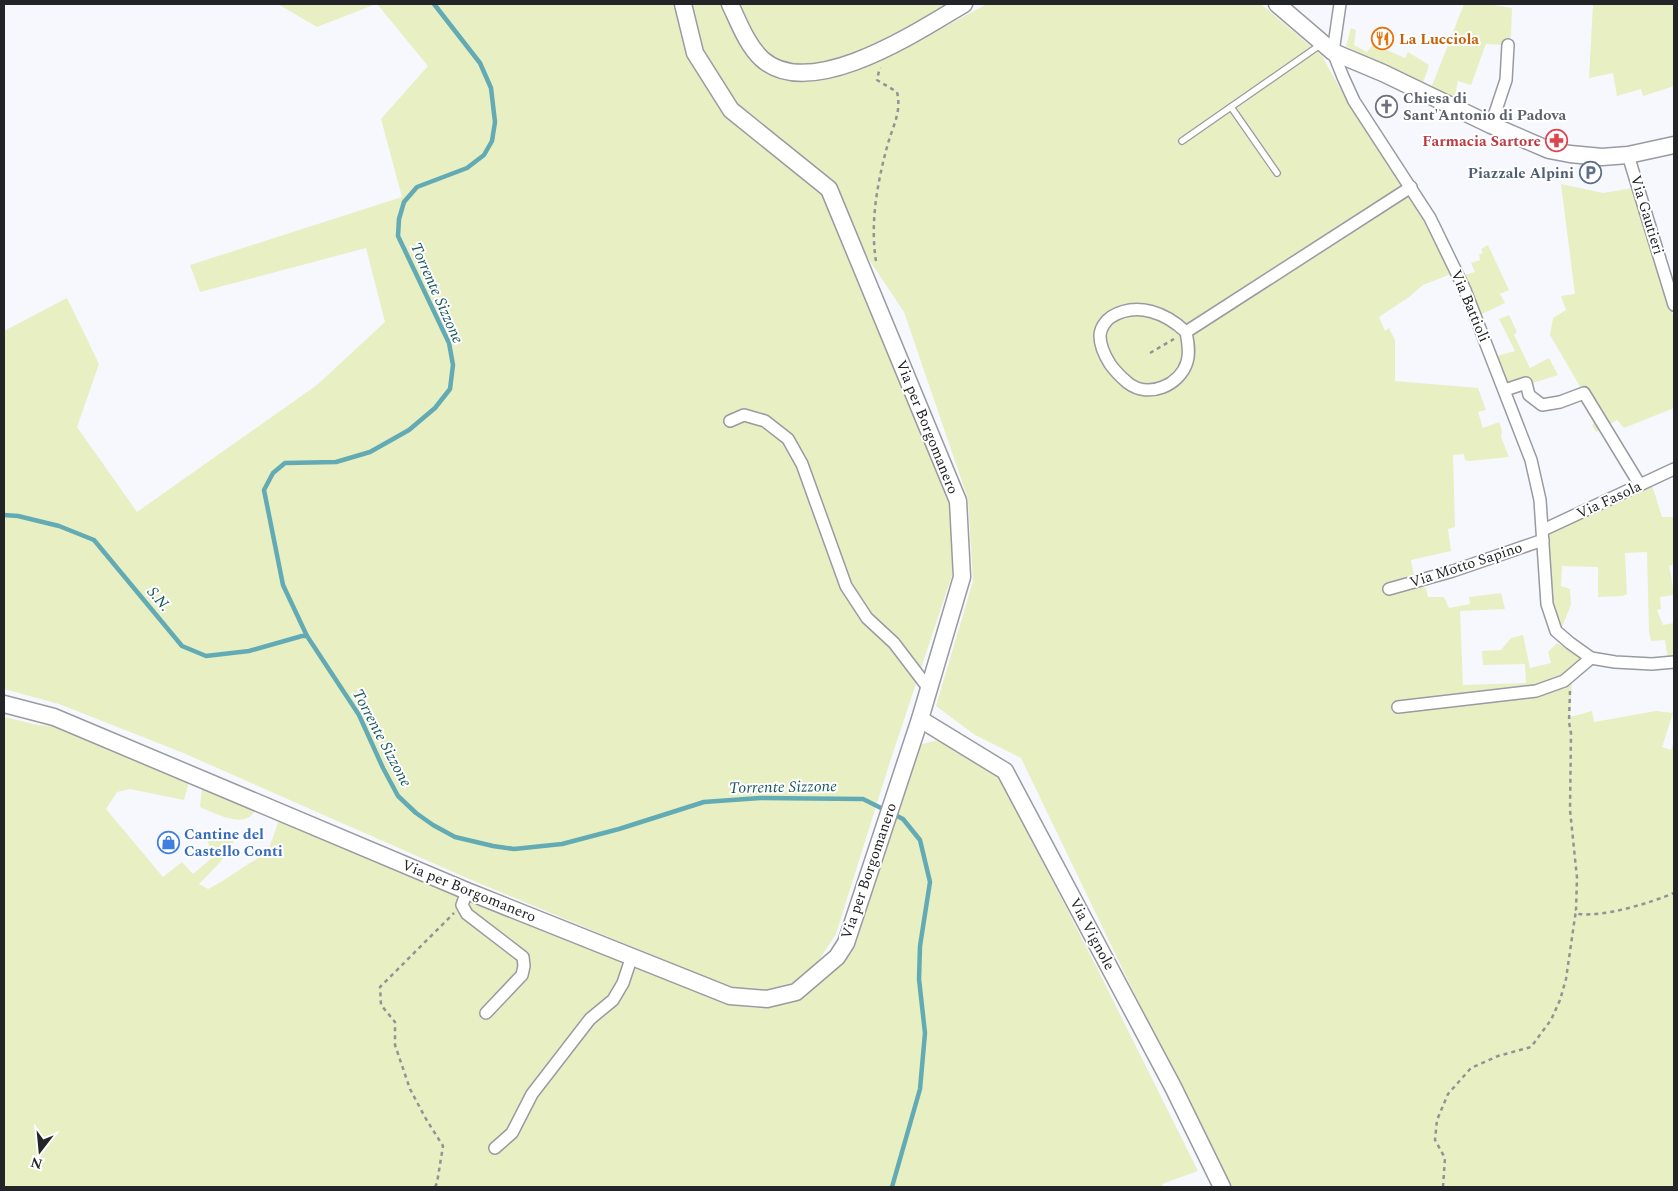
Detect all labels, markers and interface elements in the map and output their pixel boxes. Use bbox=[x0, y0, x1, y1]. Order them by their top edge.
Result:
restaurant icon: La Lucciola bbox=[1371, 27, 1395, 51]
place label: La Lucciola bbox=[1399, 28, 1479, 51]
place label: Chiesa di Sant'Antonio di Padova bbox=[1403, 87, 1567, 127]
church icon: Chiesa di Sant'Antonio di Padova bbox=[1375, 95, 1399, 119]
pharmacy icon: Farmacia Sartore bbox=[1545, 129, 1569, 153]
place label: Farmacia Sartore bbox=[1422, 130, 1541, 153]
parking icon: Piazzale Alpini bbox=[1578, 161, 1602, 185]
place label: Piazzale Alpini bbox=[1468, 162, 1574, 185]
street label: Via Gautieri bbox=[1624, 172, 1670, 258]
water label: Torrente Sizzone bbox=[404, 239, 470, 347]
street label: Via Battioli bbox=[1444, 266, 1496, 346]
street label: Via per Borgomanero bbox=[890, 356, 964, 498]
street label: Via Fasola bbox=[1573, 475, 1646, 525]
street label: Via Motto Sapino bbox=[1407, 536, 1525, 594]
water label: S.N. bbox=[141, 581, 177, 617]
water label: Torrente Sizzone bbox=[346, 685, 418, 791]
water label: Torrente Sizzone bbox=[729, 774, 837, 800]
street label: Via per Borgomanero bbox=[835, 800, 903, 942]
place label: Cantine del Castello Conti bbox=[184, 823, 283, 863]
shop icon: Cantine del Castello Conti bbox=[156, 831, 180, 855]
street label: Via per Borgomanero bbox=[398, 854, 540, 928]
street label: Via Vignole bbox=[1063, 894, 1121, 974]
north arrow bbox=[15, 1126, 65, 1176]
text: N bbox=[28, 1151, 45, 1175]

